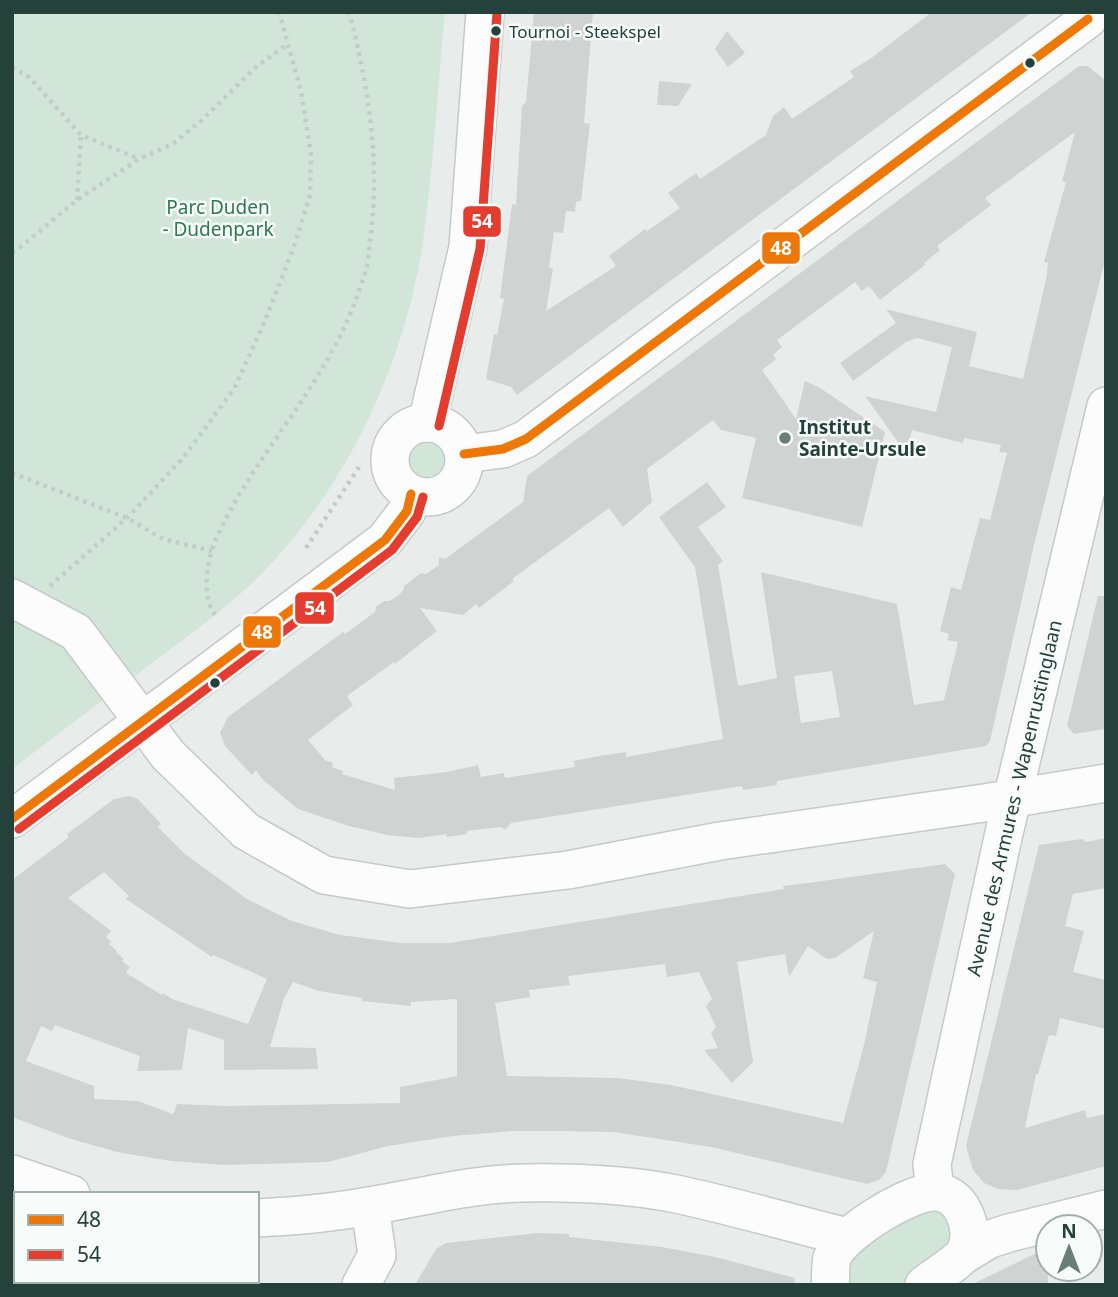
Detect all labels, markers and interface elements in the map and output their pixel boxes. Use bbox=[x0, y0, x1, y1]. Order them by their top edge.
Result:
place label: Tournoi - Steekspel bbox=[509, 20, 661, 43]
marker: Tournoi - Steekspel bbox=[489, 24, 503, 38]
unlabelled marker bbox=[1023, 56, 1037, 70]
park label: Parc Duden - Dudenpark bbox=[162, 194, 274, 242]
line badge: 54 bbox=[462, 205, 502, 238]
text: 54 bbox=[471, 208, 493, 234]
line badge: 48 bbox=[761, 231, 801, 265]
text: 48 bbox=[770, 235, 792, 261]
place label: Institut Sainte-Ursule bbox=[799, 414, 926, 462]
marker: Institut Sainte-Ursule bbox=[777, 430, 793, 446]
line badge: 54 bbox=[294, 591, 335, 625]
text: 54 bbox=[304, 595, 326, 621]
line badge: 48 bbox=[242, 615, 282, 649]
street label: Avenue des Armures - Wapenrustinglaan bbox=[960, 617, 1068, 979]
text: 48 bbox=[251, 619, 273, 645]
unlabelled marker bbox=[208, 676, 222, 690]
legend bbox=[14, 1192, 259, 1283]
text: 48 bbox=[77, 1205, 101, 1233]
north arrow bbox=[1034, 1213, 1104, 1283]
text: N bbox=[1061, 1218, 1077, 1244]
text: 54 bbox=[77, 1240, 101, 1268]

